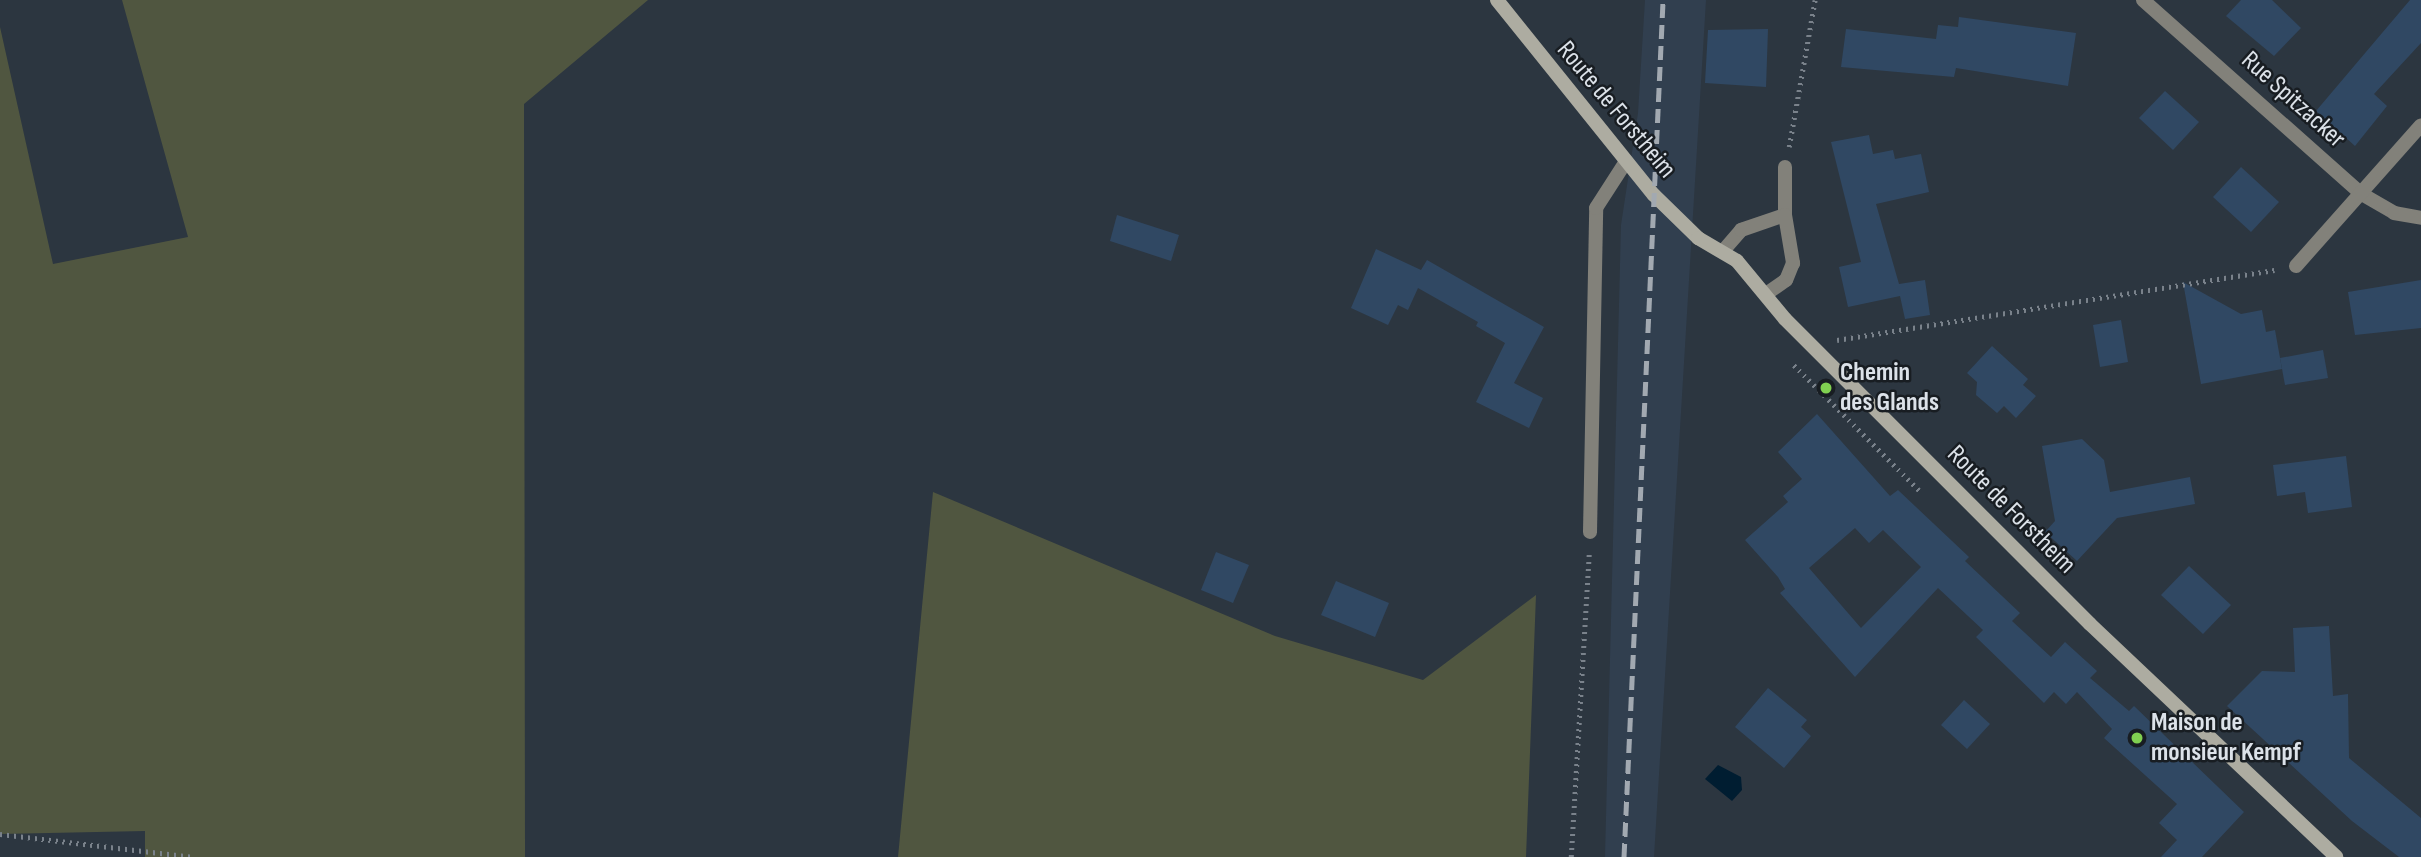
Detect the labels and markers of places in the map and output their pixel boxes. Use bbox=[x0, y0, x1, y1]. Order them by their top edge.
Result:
place label: Chemin des Glands bbox=[1840, 357, 1939, 418]
marker: Chemin des Glands bbox=[1818, 380, 1834, 396]
place label: Maison de monsieur Kempf bbox=[2151, 707, 2301, 768]
marker: Maison de monsieur Kempf bbox=[2129, 730, 2145, 746]

